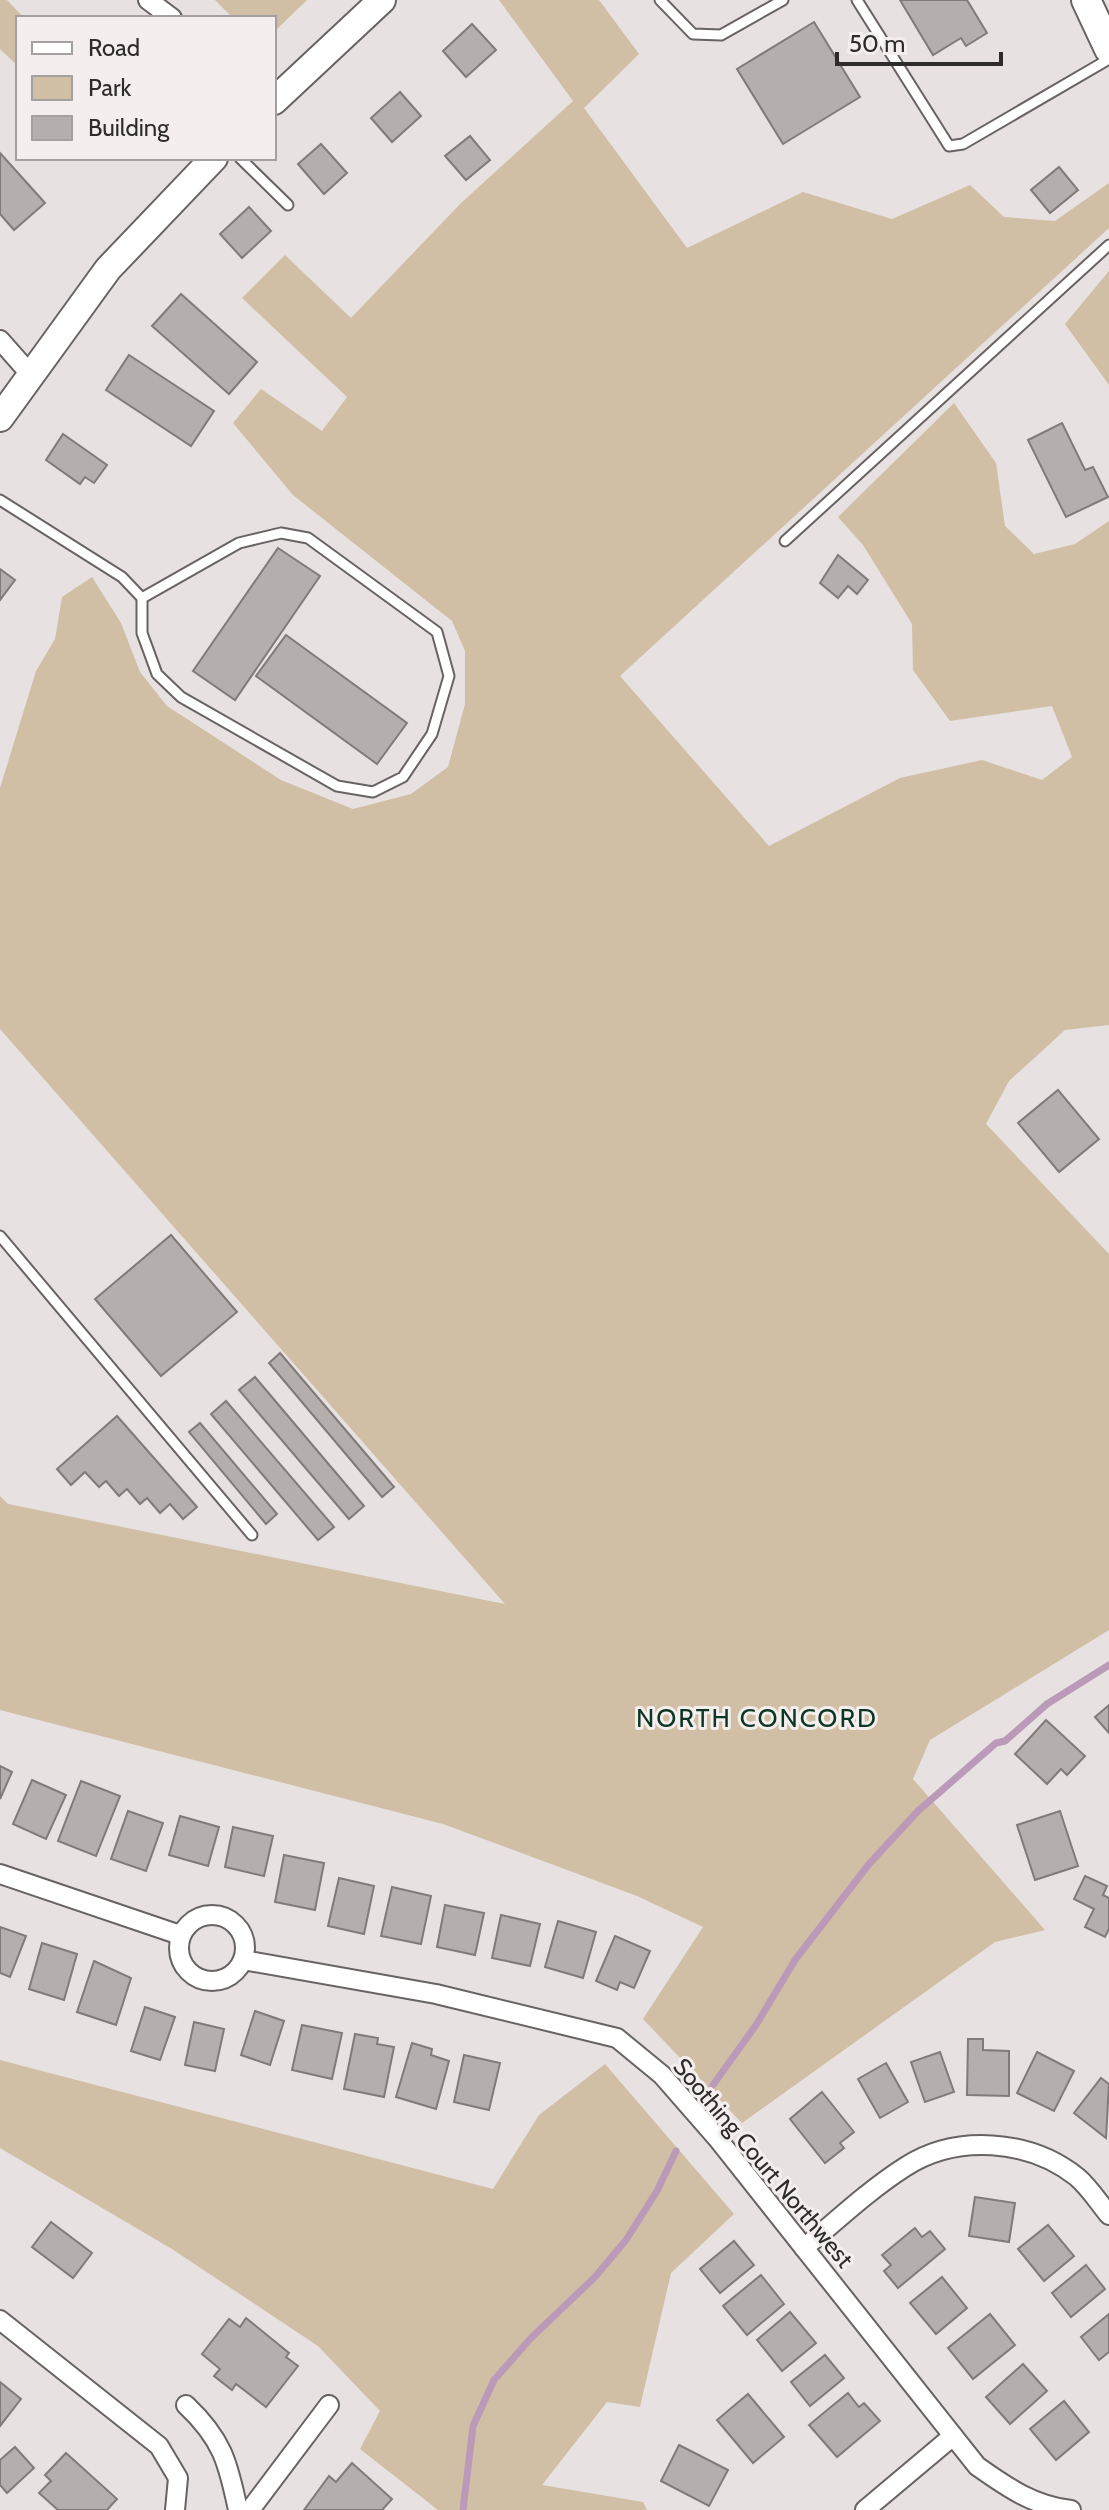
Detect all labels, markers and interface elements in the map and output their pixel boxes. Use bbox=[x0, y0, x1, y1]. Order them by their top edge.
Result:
legend bbox=[16, 16, 276, 160]
scale bar bbox=[837, 16, 1001, 66]
text: 50 m bbox=[849, 29, 905, 58]
text: Road bbox=[88, 33, 140, 62]
text: Park bbox=[88, 73, 131, 102]
text: Building bbox=[88, 113, 170, 142]
district label: NORTH CONCORD bbox=[636, 1702, 878, 1734]
street label: Soothing Court Northwest bbox=[667, 2052, 859, 2273]

